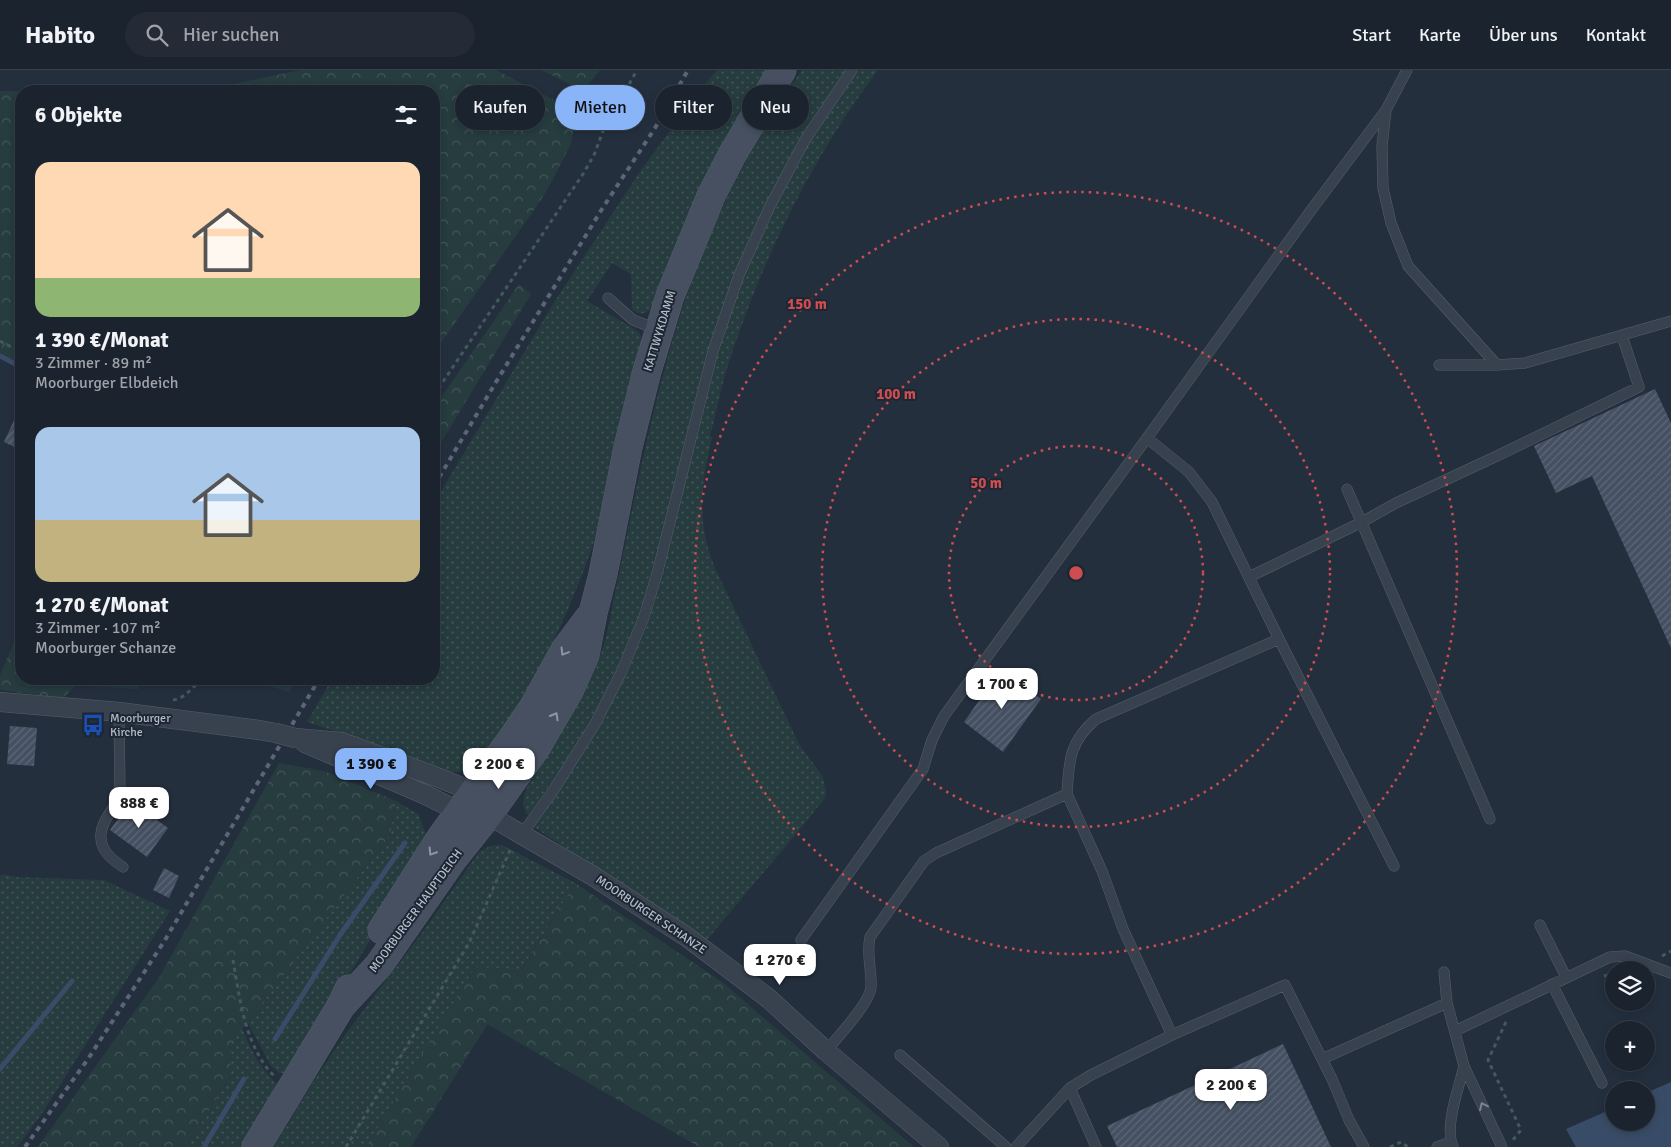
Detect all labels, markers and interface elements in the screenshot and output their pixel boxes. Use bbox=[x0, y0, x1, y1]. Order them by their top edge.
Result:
search box bbox=[125, 12, 475, 57]
text: Habito bbox=[25, 20, 95, 50]
icon: search bbox=[143, 21, 171, 49]
text: Hier suchen bbox=[183, 23, 279, 47]
text: Start bbox=[1352, 24, 1391, 46]
text: Karte bbox=[1419, 24, 1461, 46]
text: Über uns bbox=[1489, 24, 1558, 46]
text: Kontakt bbox=[1586, 24, 1646, 46]
chip: Kaufen bbox=[455, 85, 545, 130]
chip: Mieten bbox=[555, 85, 645, 130]
chip: Filter bbox=[655, 85, 732, 130]
chip: Neu bbox=[742, 85, 809, 130]
icon: filters bbox=[392, 101, 420, 129]
text: 6 Objekte bbox=[35, 102, 122, 128]
icon: home bbox=[183, 195, 273, 285]
street label: KATTWYKDAMM bbox=[641, 289, 679, 373]
text: 150 m bbox=[787, 295, 827, 313]
text: 1 390 €/Monat bbox=[35, 327, 169, 353]
text: 3 Zimmer · 89 m² bbox=[35, 353, 152, 373]
text: Moorburger Elbdeich bbox=[35, 373, 179, 393]
text: 100 m bbox=[876, 385, 916, 403]
icon: home bbox=[183, 460, 273, 550]
text: 50 m bbox=[970, 474, 1002, 492]
centre of rings bbox=[1067, 564, 1085, 582]
text: 1 270 €/Monat bbox=[35, 592, 169, 618]
text: 3 Zimmer · 107 m² bbox=[35, 618, 161, 638]
text: Moorburger Schanze bbox=[35, 638, 176, 658]
one-way arrow bbox=[561, 647, 571, 656]
pin: 1 700 € bbox=[956, 668, 1048, 710]
text: 1 700 € bbox=[977, 674, 1027, 694]
place label: Moorburger Kirche bbox=[110, 711, 171, 740]
bus stop icon: Moorburger Kirche bbox=[80, 712, 106, 738]
one-way arrow bbox=[548, 713, 558, 722]
pin: 1 390 € bbox=[325, 748, 417, 790]
pin: 2 200 € bbox=[453, 748, 545, 790]
text: 1 390 € bbox=[346, 754, 396, 774]
text: 2 200 € bbox=[474, 754, 524, 774]
pin: 888 € bbox=[104, 786, 174, 829]
text: 888 € bbox=[120, 793, 158, 813]
street label: MOORBURGER HAUPTDEICH bbox=[366, 846, 466, 976]
one-way arrow bbox=[429, 846, 438, 855]
street label: MOORBURGER SCHANZE bbox=[593, 872, 709, 958]
pin: 1 270 € bbox=[734, 944, 826, 986]
text: 1 270 € bbox=[755, 950, 805, 970]
map controls bbox=[1605, 961, 1655, 1131]
button: layers bbox=[1605, 961, 1655, 1011]
button: + bbox=[1605, 1021, 1655, 1071]
pin: 2 200 € bbox=[1185, 1068, 1277, 1111]
text: 2 200 € bbox=[1206, 1075, 1256, 1095]
button: − bbox=[1605, 1081, 1655, 1131]
one-way arrow bbox=[1479, 1102, 1490, 1111]

